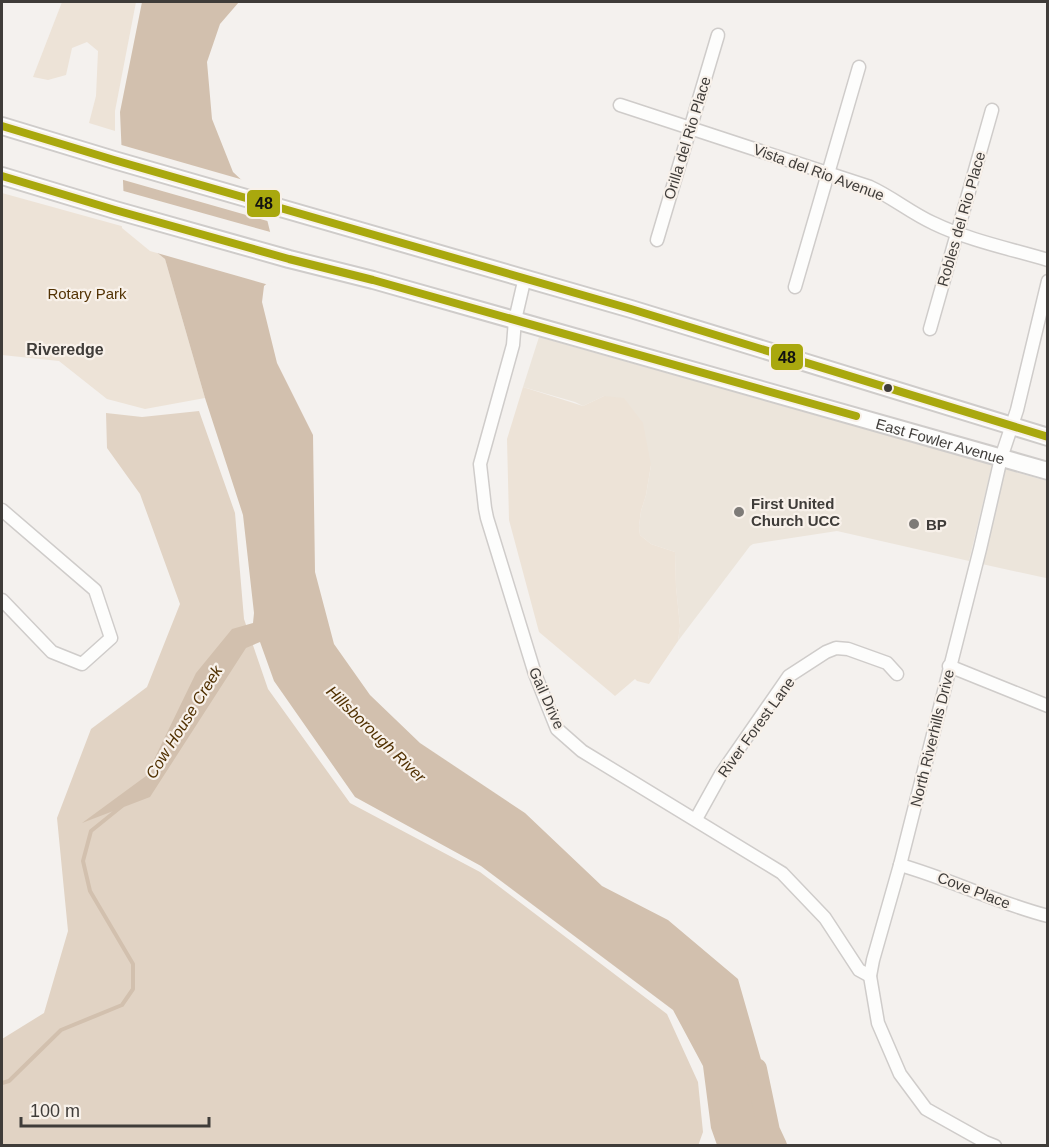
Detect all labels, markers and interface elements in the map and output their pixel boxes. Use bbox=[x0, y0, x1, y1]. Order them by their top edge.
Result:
street label: Orilla del Rio Place bbox=[660, 75, 714, 201]
street label: Vista del Rio Avenue bbox=[751, 140, 887, 204]
street label: Robles del Rio Place bbox=[934, 150, 988, 288]
line badge: 48 bbox=[246, 189, 281, 218]
text: 48 bbox=[255, 195, 273, 212]
park label: Rotary Park bbox=[47, 285, 127, 302]
district label: Riveredge bbox=[26, 341, 104, 358]
line badge: 48 bbox=[770, 343, 804, 371]
text: 48 bbox=[778, 349, 796, 366]
unlabelled marker bbox=[882, 382, 894, 394]
street label: East Fowler Avenue bbox=[874, 414, 1007, 467]
place label: First United Church UCC bbox=[751, 495, 840, 529]
marker: First United Church UCC bbox=[732, 505, 746, 519]
place label: BP bbox=[926, 516, 947, 533]
marker: BP bbox=[907, 517, 921, 531]
water label: Cow House Creek bbox=[142, 662, 226, 782]
street label: Gail Drive bbox=[526, 664, 568, 732]
street label: North Riverhills Drive bbox=[907, 668, 957, 808]
street label: River Forest Lane bbox=[714, 674, 798, 780]
water label: Hillsborough River bbox=[323, 682, 429, 786]
street label: Cove Place bbox=[935, 868, 1013, 912]
scale bar bbox=[21, 1090, 208, 1128]
text: 100 m bbox=[30, 1101, 80, 1121]

